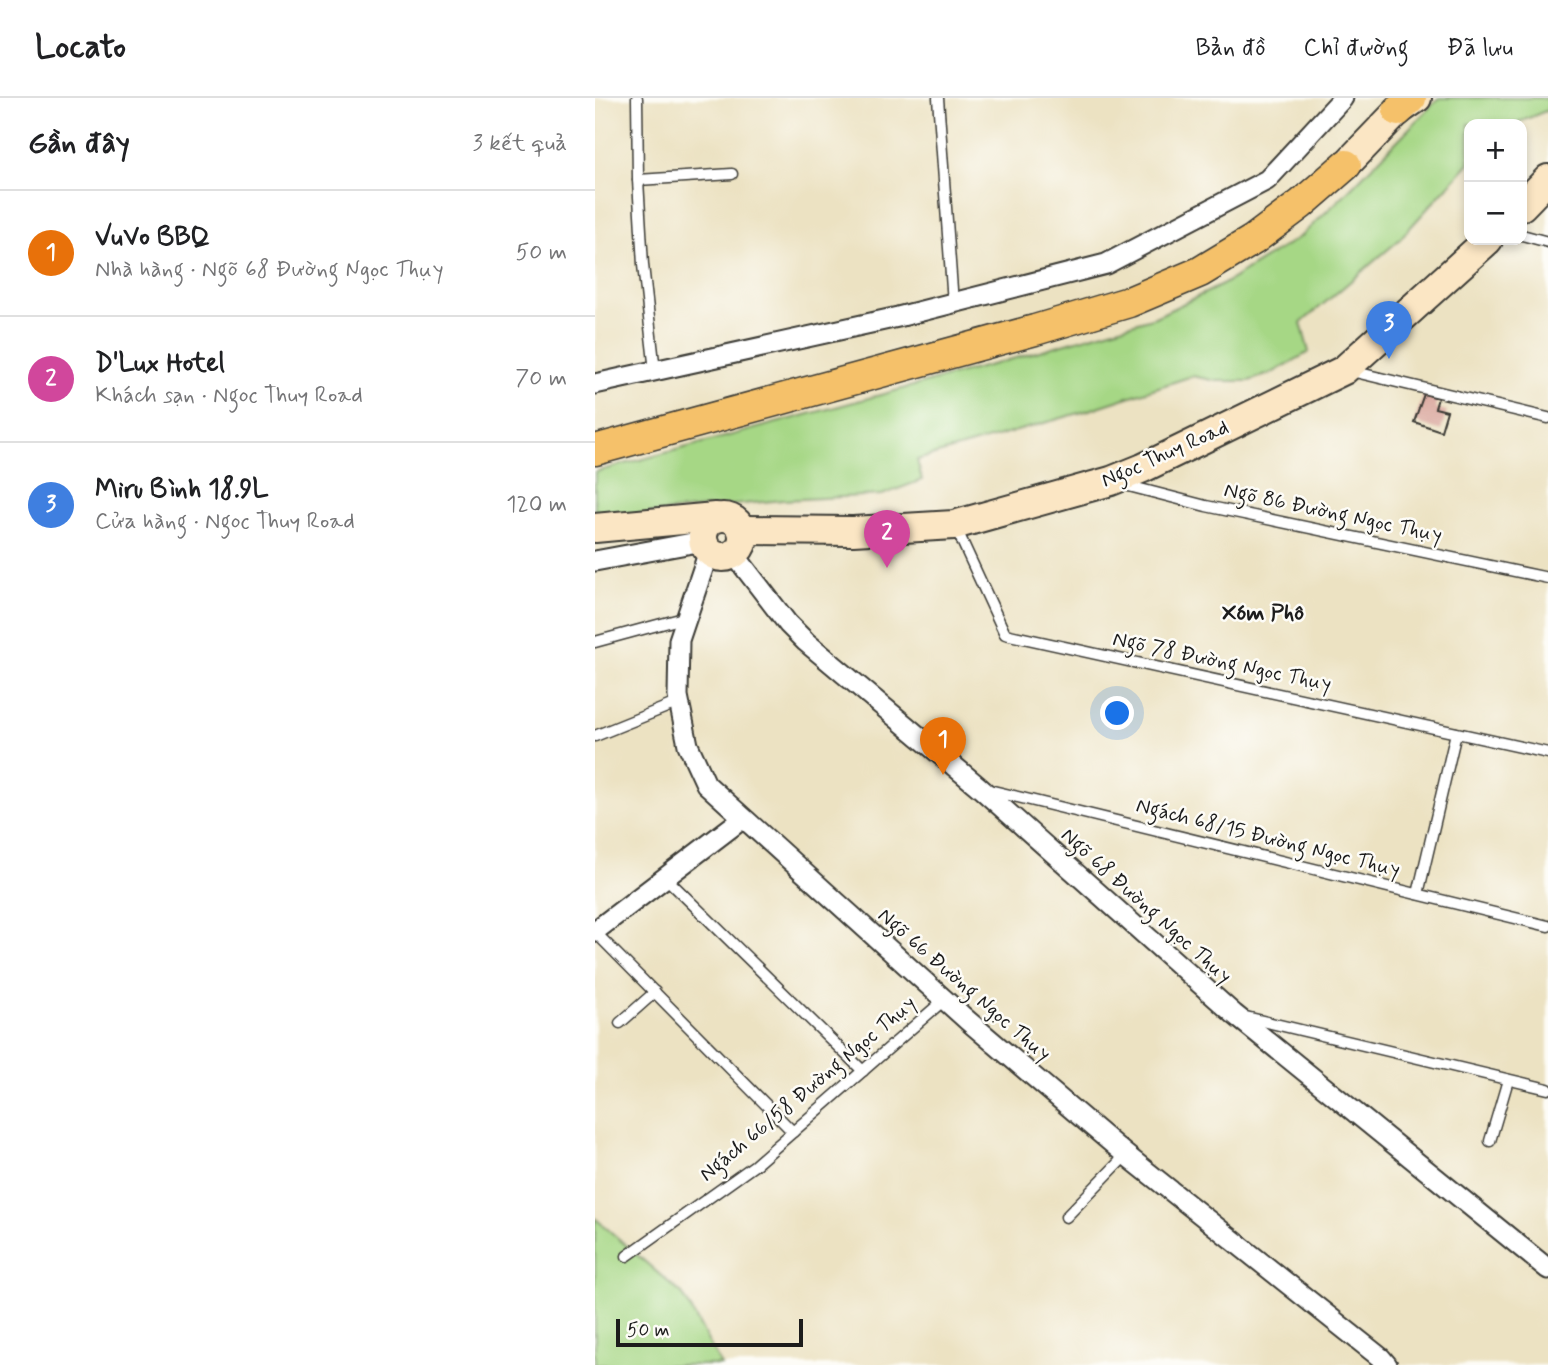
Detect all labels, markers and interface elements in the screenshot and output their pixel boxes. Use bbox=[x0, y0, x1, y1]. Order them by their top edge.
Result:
text: Locato bbox=[35, 26, 126, 70]
text: Bản đồ bbox=[1196, 33, 1266, 64]
text: Chỉ đường bbox=[1304, 33, 1409, 64]
text: Đã lưu bbox=[1447, 33, 1513, 64]
map controls bbox=[1464, 119, 1527, 245]
button: + bbox=[1464, 119, 1527, 182]
text: Gần đây bbox=[28, 124, 130, 163]
text: 3 kết quả bbox=[473, 129, 567, 159]
button: − bbox=[1464, 182, 1527, 245]
text: VuVo BBQ bbox=[95, 221, 211, 255]
text: 1 bbox=[46, 238, 56, 268]
text: 50 m bbox=[516, 238, 567, 268]
text: Nhà hàng · Ngõ 68 Đường Ngọc Thụy bbox=[95, 255, 444, 285]
pin: 3 bbox=[1366, 301, 1412, 359]
text: D'Lux Hotel bbox=[95, 347, 225, 381]
text: 2 bbox=[45, 364, 57, 394]
text: 70 m bbox=[515, 364, 567, 394]
text: Khách sạn · Ngoc Thuy Road bbox=[95, 381, 363, 411]
street label: Ngoc Thuy Road bbox=[1097, 413, 1234, 496]
text: Miru Bình 18.9L bbox=[95, 473, 268, 507]
street label: Ngõ 86 Đường Ngọc Thụy bbox=[1221, 476, 1445, 552]
text: 3 bbox=[46, 490, 56, 520]
text: 120 m bbox=[506, 490, 567, 520]
text: Cửa hàng · Ngoc Thuy Road bbox=[95, 507, 355, 537]
pin: 2 bbox=[864, 510, 910, 568]
district label: Xóm Phô bbox=[1222, 599, 1304, 629]
street label: Ngõ 78 Đường Ngọc Thụy bbox=[1110, 625, 1334, 701]
your location bbox=[1100, 696, 1134, 730]
pin: 1 bbox=[920, 717, 966, 775]
street label: Ngách 68/15 Đường Ngọc Thụy bbox=[1132, 792, 1403, 886]
street label: Ngõ 68 Đường Ngọc Thụy bbox=[1053, 822, 1237, 992]
street label: Ngõ 66 Đường Ngọc Thụy bbox=[870, 902, 1057, 1070]
street label: Ngách 66/58 Đường Ngọc Thụy bbox=[694, 990, 924, 1190]
scale bar bbox=[616, 1316, 803, 1348]
text: 50 m bbox=[627, 1318, 670, 1343]

